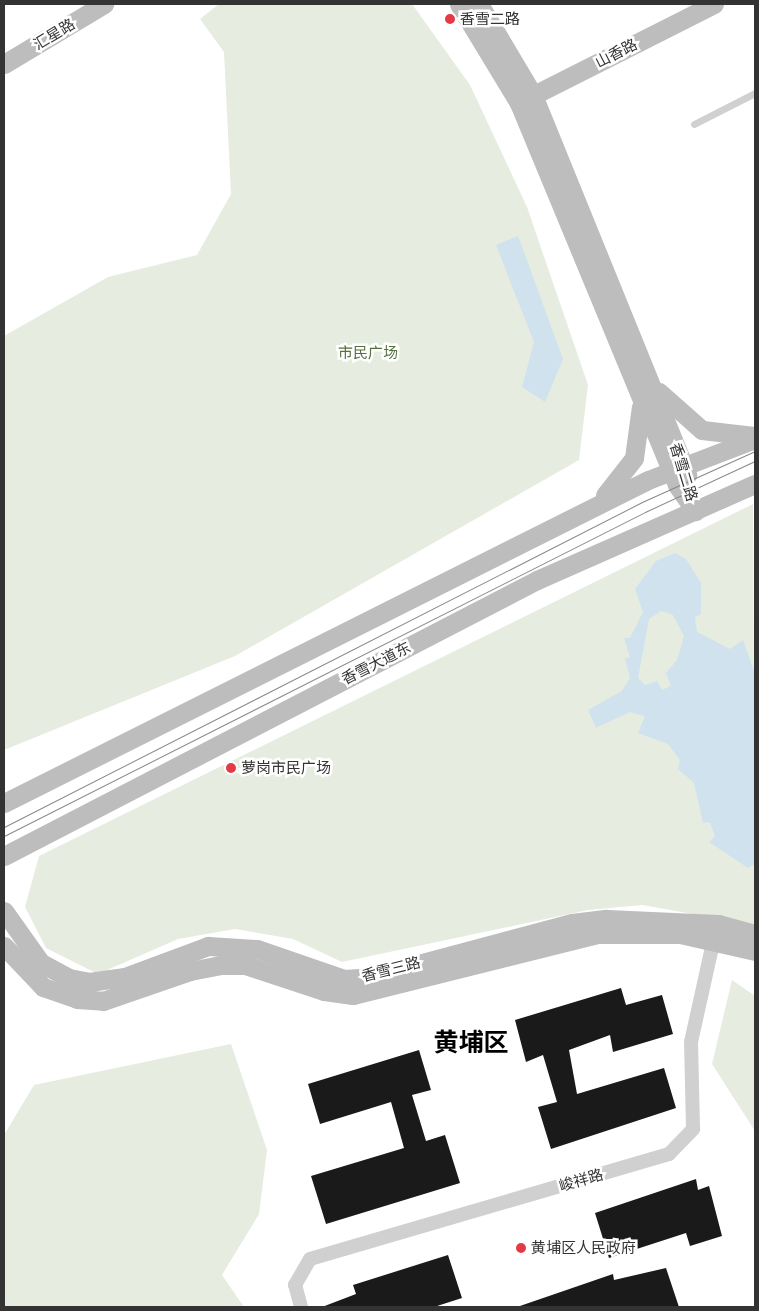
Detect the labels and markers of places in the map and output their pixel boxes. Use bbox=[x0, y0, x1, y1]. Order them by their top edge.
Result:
place label: 香雪二路 bbox=[460, 10, 520, 28]
marker: 香雪二路 bbox=[444, 13, 456, 25]
place label: 萝岗市民广场 bbox=[241, 759, 331, 777]
marker: 萝岗市民广场 bbox=[225, 762, 237, 774]
place label: 黄埔区人民政府 bbox=[531, 1239, 636, 1257]
marker: 黄埔区人民政府 bbox=[515, 1242, 527, 1254]

